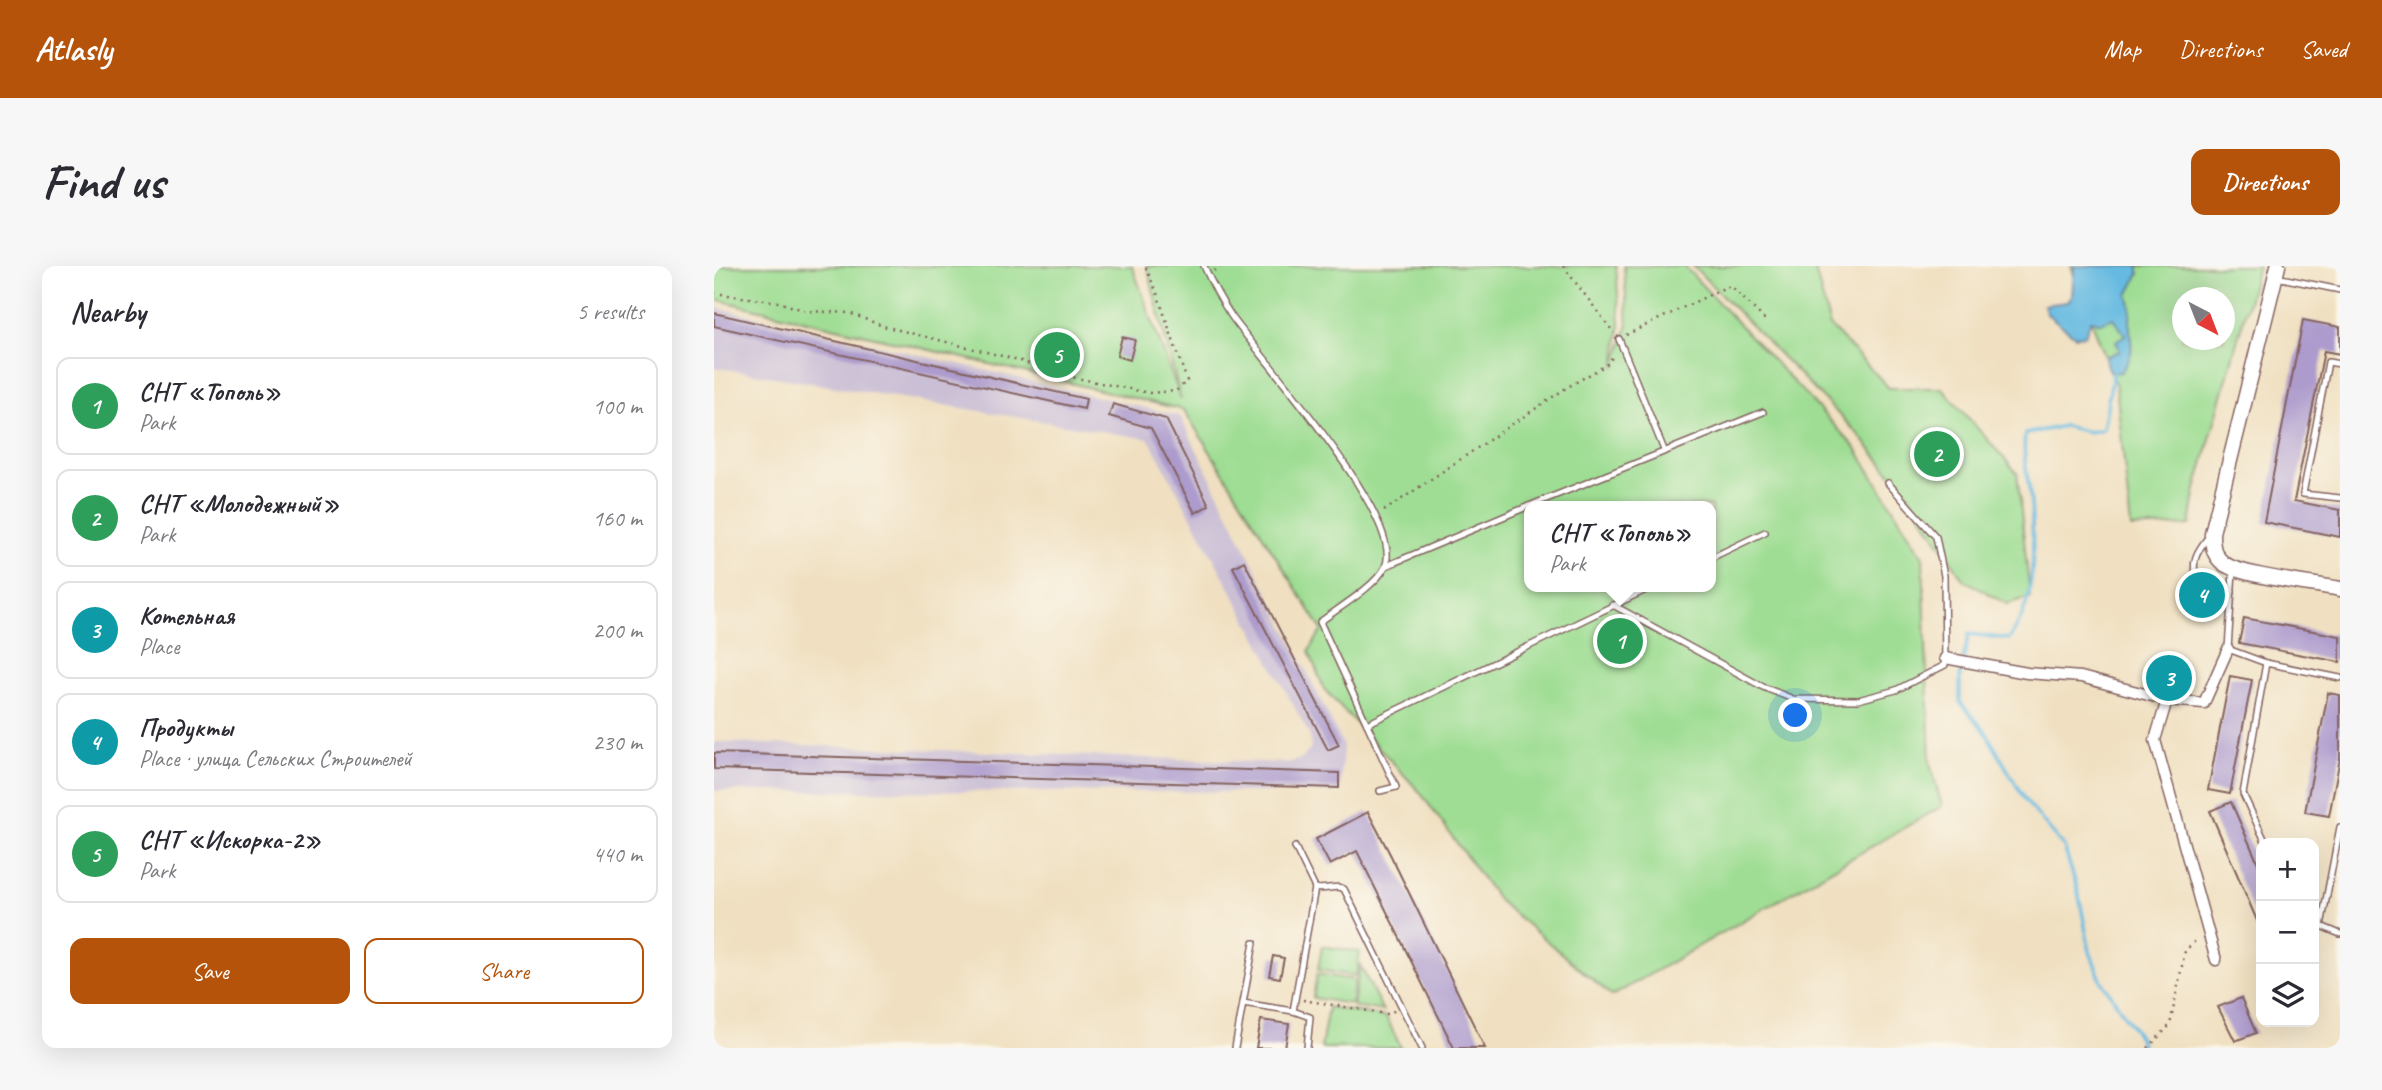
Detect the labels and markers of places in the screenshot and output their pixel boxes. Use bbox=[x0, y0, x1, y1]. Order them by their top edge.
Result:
pin: 5 bbox=[1034, 329, 1080, 381]
pin: 2 bbox=[1914, 428, 1960, 480]
pin: 4 bbox=[2179, 569, 2225, 621]
pin: 1 bbox=[1597, 615, 1643, 667]
pin: 3 bbox=[2146, 652, 2192, 704]

